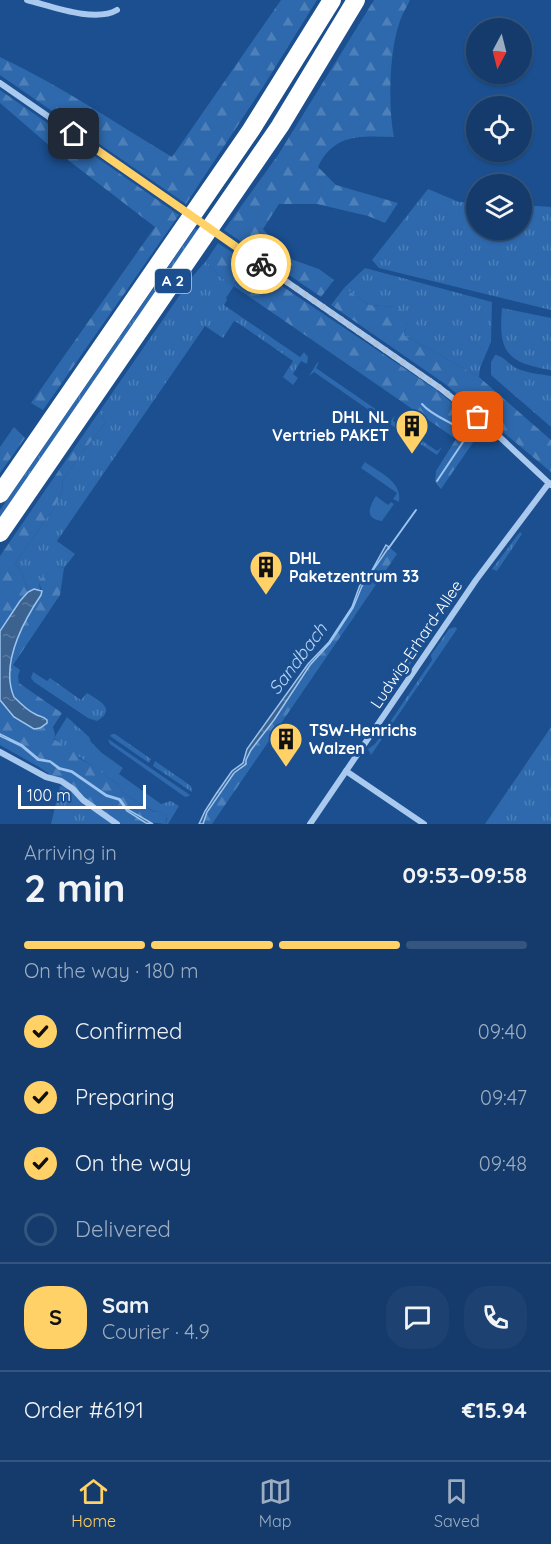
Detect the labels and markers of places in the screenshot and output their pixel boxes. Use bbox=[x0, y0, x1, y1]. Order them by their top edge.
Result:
pin bbox=[48, 108, 99, 159]
pin bbox=[452, 391, 503, 442]
place label: DHL NL Vertrieb PAKET bbox=[272, 407, 389, 445]
building icon: DHL NL Vertrieb PAKET bbox=[394, 408, 430, 455]
place label: DHL Paketzentrum 33 bbox=[289, 548, 419, 586]
building icon: DHL Paketzentrum 33 bbox=[248, 549, 284, 596]
place label: TSW-Henrichs Walzen bbox=[309, 720, 417, 758]
building icon: TSW-Henrichs Walzen bbox=[268, 721, 304, 768]

